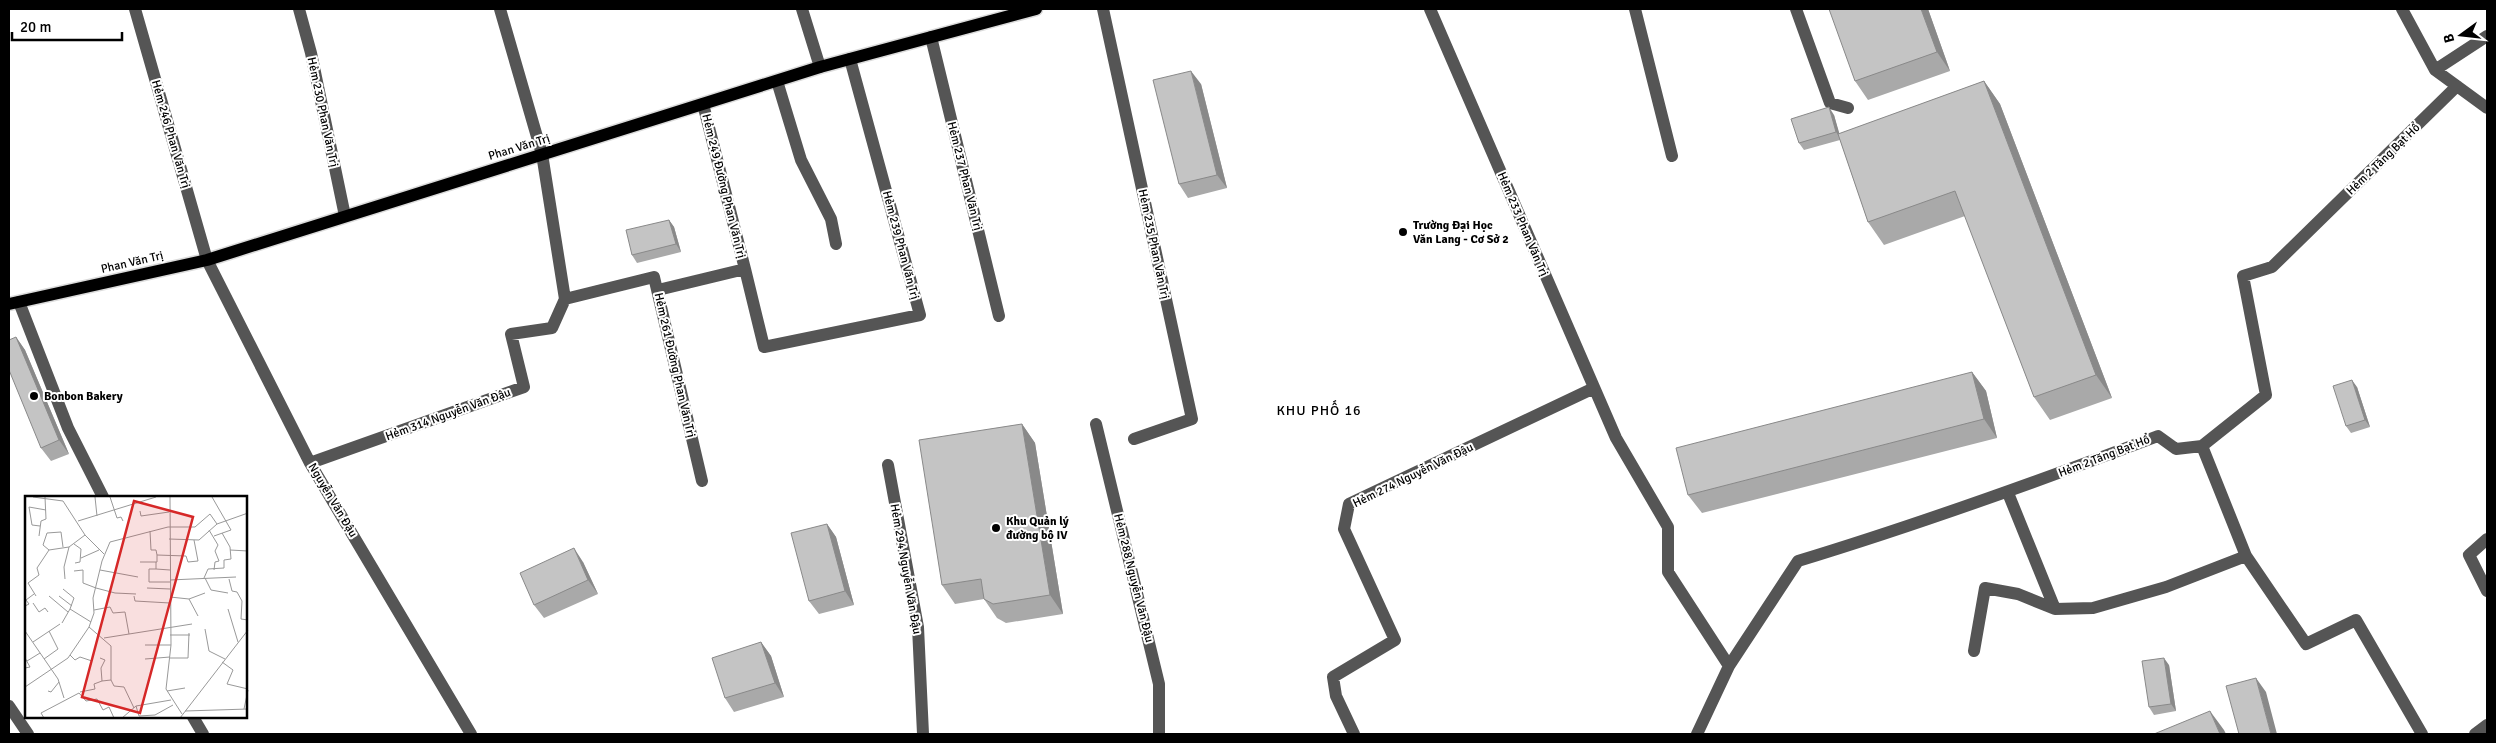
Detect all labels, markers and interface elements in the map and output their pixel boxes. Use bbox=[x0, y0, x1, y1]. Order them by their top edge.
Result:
scale bar bbox=[12, 10, 122, 42]
north arrow bbox=[2436, 10, 2486, 60]
text: 20 m bbox=[20, 18, 51, 36]
text: B bbox=[2440, 31, 2458, 45]
street label: Hẻm 230 Phan Văn Trị bbox=[304, 56, 341, 168]
street label: Hẻm 246 Phan Văn Trị bbox=[148, 78, 193, 190]
street label: Hẻm 249 Đường Phan Văn Trị bbox=[698, 112, 749, 260]
street label: Hẻm 237 Phan Văn Trị bbox=[944, 120, 985, 232]
street label: Hẻm 2 Tăng Bạt Hổ bbox=[2343, 120, 2423, 198]
street label: Phan Văn Trị bbox=[487, 131, 552, 164]
street label: Hẻm 233 Phan Văn Trị bbox=[1494, 170, 1551, 279]
street label: Hẻm 235 Phan Văn Trị bbox=[1135, 188, 1172, 300]
street label: Hẻm 239 Phan Văn Trị bbox=[879, 189, 922, 301]
place label: Trường Đại Học Văn Lang - Cơ Sở 2 bbox=[1413, 218, 1509, 247]
marker: Trường Đại Học Văn Lang - Cơ Sở 2 bbox=[1397, 226, 1409, 238]
street label: Phan Văn Trị bbox=[99, 248, 165, 277]
street label: Hẻm 261 Đường Phan Văn Trị bbox=[651, 291, 698, 439]
street label: Hẻm 314 Nguyễn Văn Đậu bbox=[383, 385, 513, 444]
place label: Bonbon Bakery bbox=[44, 389, 123, 404]
marker: Bonbon Bakery bbox=[28, 390, 40, 402]
district label: KHU PHỐ 16 bbox=[1276, 400, 1362, 419]
street label: Hẻm 2 Tăng Bạt Hổ bbox=[2056, 432, 2152, 481]
street label: Hẻm 274 Nguyễn Văn Đậu bbox=[1350, 440, 1476, 511]
street label: Nguyễn Văn Đậu bbox=[305, 460, 361, 540]
inset map bbox=[25, 496, 248, 718]
street label: Hẻm 294 Nguyễn Văn Đậu bbox=[887, 503, 924, 636]
street label: Hẻm 288 Nguyễn Văn Đậu bbox=[1110, 512, 1157, 644]
place label: Khu Quản lý đường bộ IV bbox=[1006, 514, 1069, 543]
marker: Khu Quản lý đường bộ IV bbox=[990, 522, 1002, 534]

